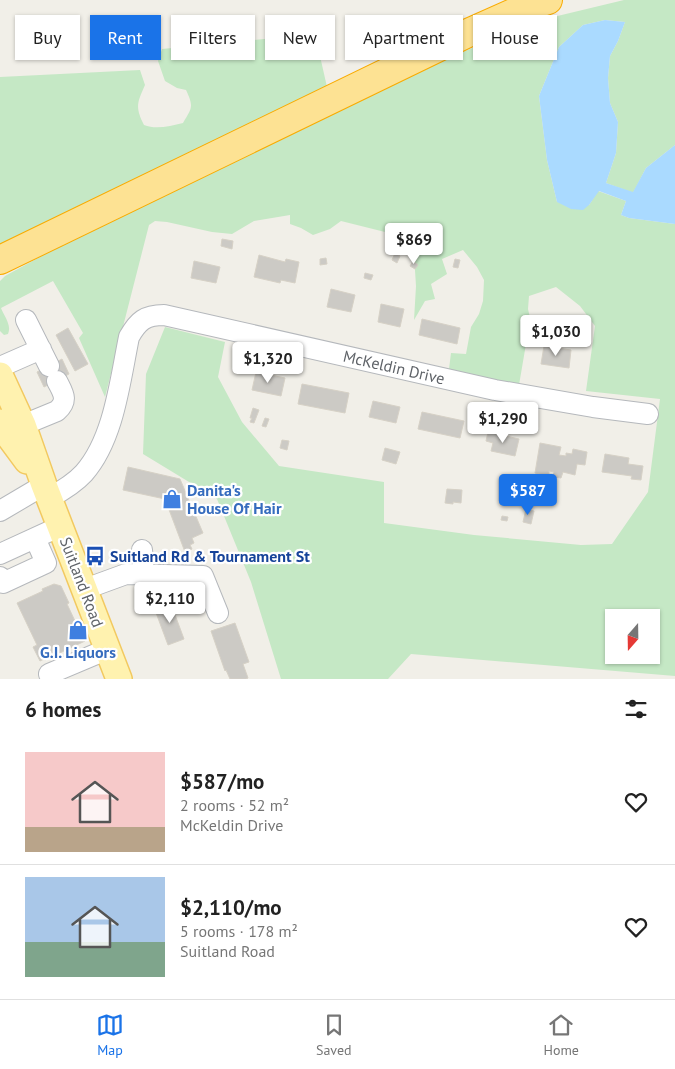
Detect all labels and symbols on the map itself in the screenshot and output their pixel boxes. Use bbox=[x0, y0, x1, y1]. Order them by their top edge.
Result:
pin: $869 bbox=[384, 222, 444, 265]
pin: $1,030 bbox=[515, 314, 597, 357]
pin: $1,320 bbox=[227, 342, 309, 384]
street label: McKeldin Drive bbox=[341, 346, 447, 388]
pin: $1,290 bbox=[462, 402, 544, 444]
pin: $587 bbox=[498, 474, 558, 516]
place label: Danita's House Of Hair bbox=[187, 480, 282, 518]
shop icon: Danita's House Of Hair bbox=[161, 488, 183, 510]
street label: Suitland Road bbox=[56, 534, 108, 630]
bus stop icon: Suitland Rd & Tournament St bbox=[84, 545, 106, 567]
place label: Suitland Rd & Tournament St bbox=[110, 546, 310, 566]
pin: $2,110 bbox=[129, 582, 211, 624]
north arrow bbox=[605, 609, 660, 664]
shop icon: G.I. Liquors bbox=[67, 619, 89, 641]
place label: G.I. Liquors bbox=[40, 642, 116, 662]

